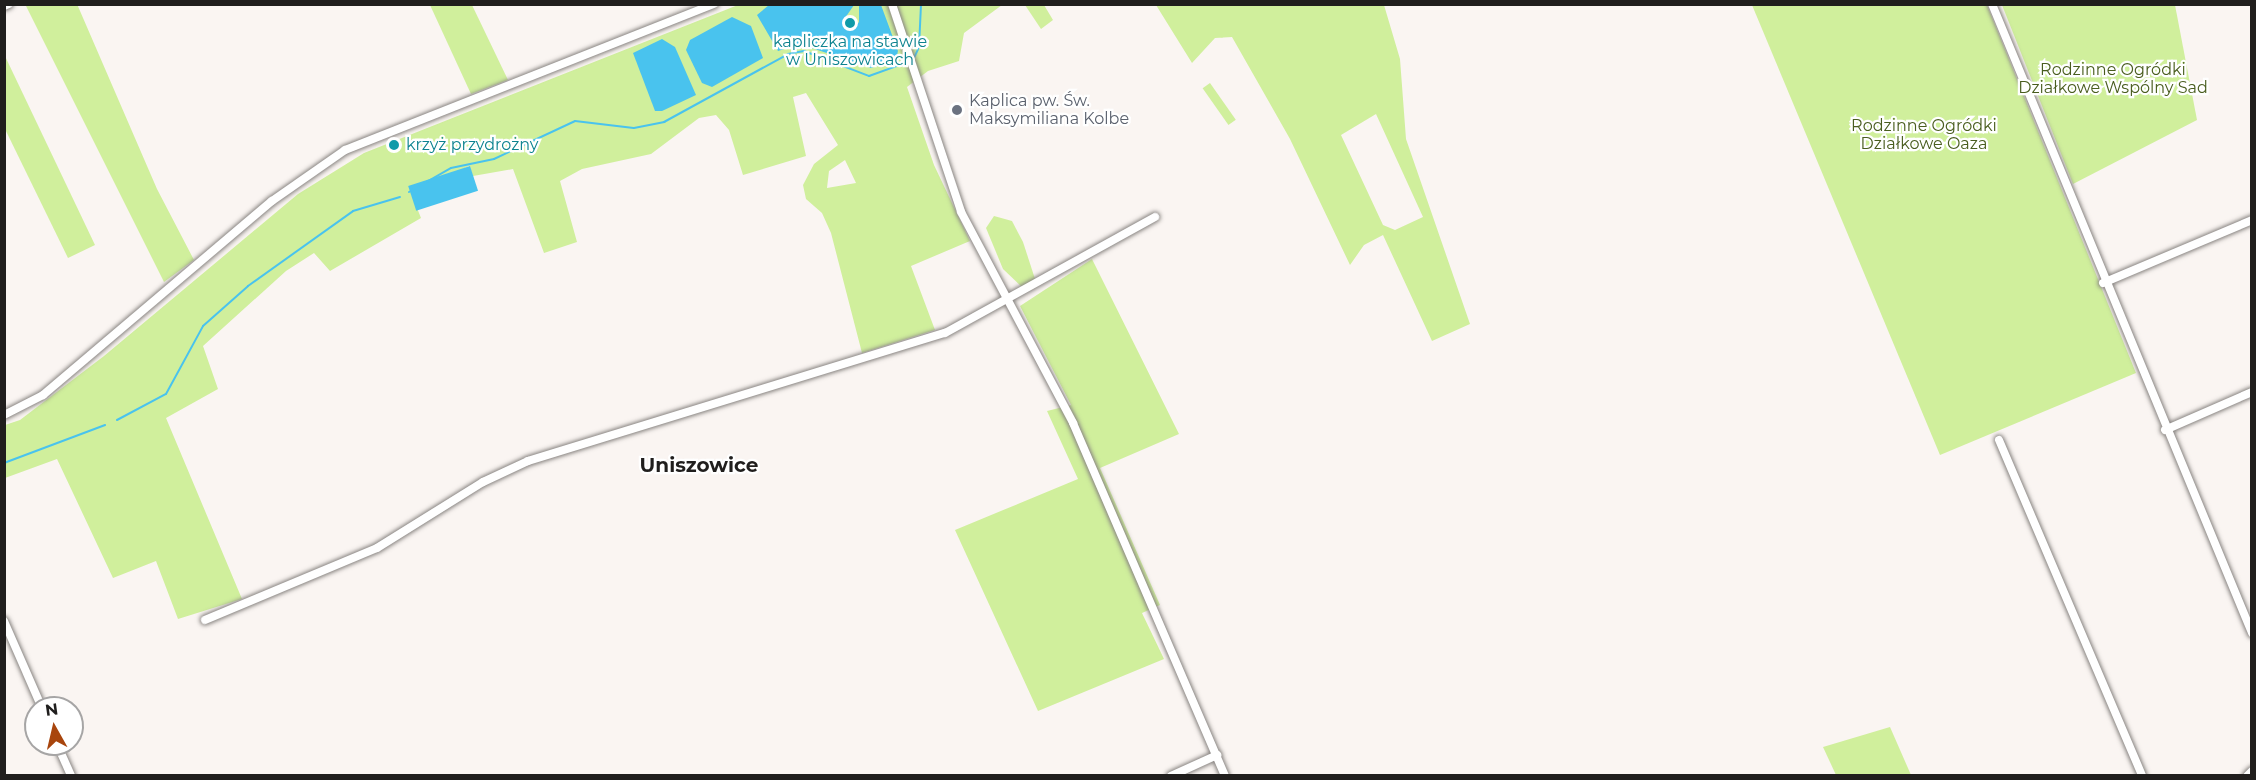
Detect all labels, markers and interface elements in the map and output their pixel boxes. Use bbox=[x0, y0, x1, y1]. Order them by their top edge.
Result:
marker: kapliczka na stawie w Uniszowicach bbox=[843, 16, 857, 30]
place label: kapliczka na stawie w Uniszowicach bbox=[773, 32, 927, 70]
park label: Rodzinne Ogródki Działkowe Wspólny Sad bbox=[2018, 60, 2208, 98]
place label: Kaplica pw. Św. Maksymiliana Kolbe bbox=[969, 91, 1129, 129]
marker: Kaplica pw. Św. Maksymiliana Kolbe bbox=[950, 103, 964, 117]
park label: Rodzinne Ogródki Działkowe Oaza bbox=[1851, 116, 1997, 154]
place label: krzyż przydrożny bbox=[406, 135, 539, 155]
marker: krzyż przydrożny bbox=[387, 138, 401, 152]
district label: Uniszowice bbox=[640, 453, 758, 477]
north arrow bbox=[24, 696, 84, 756]
text: N bbox=[44, 699, 59, 720]

